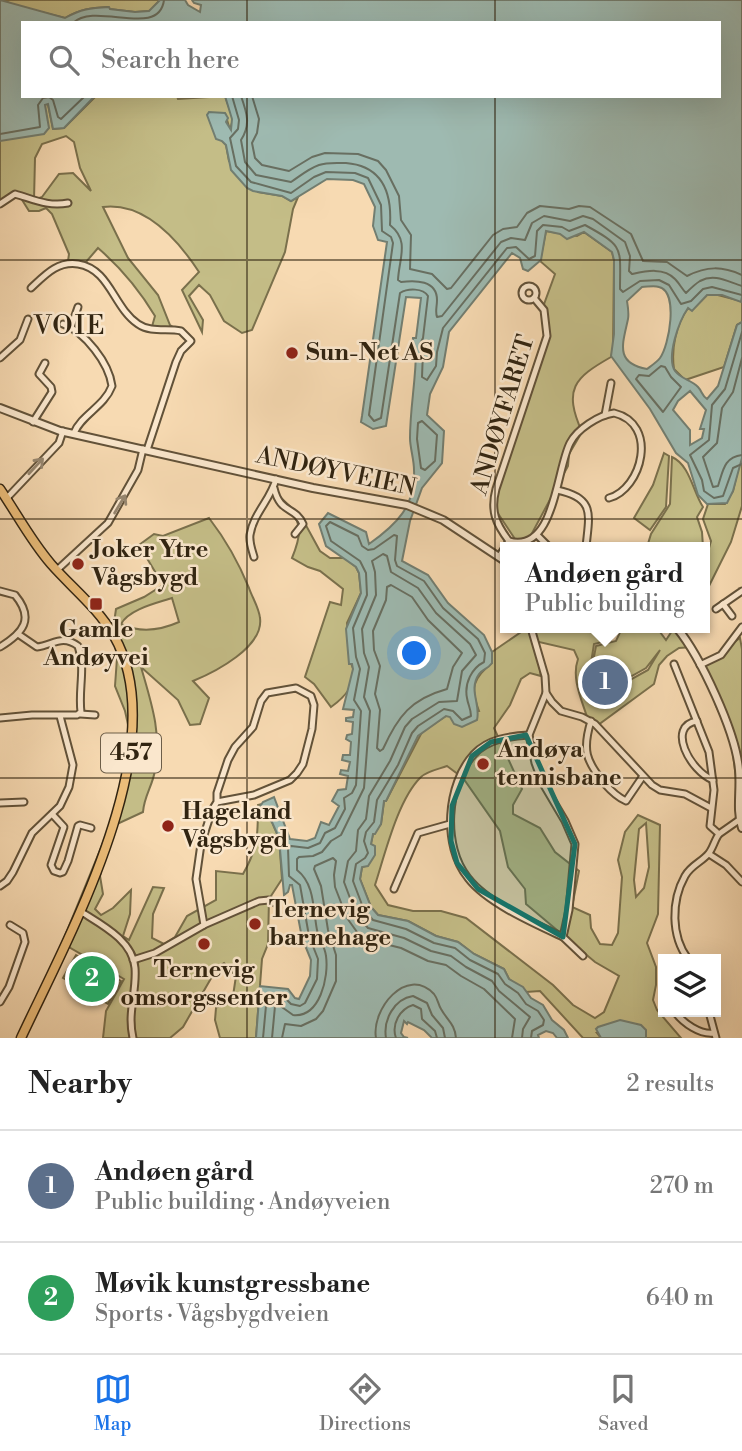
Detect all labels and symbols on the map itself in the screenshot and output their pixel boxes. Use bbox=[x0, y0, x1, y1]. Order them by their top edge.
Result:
district label: VOIE bbox=[33, 310, 106, 342]
street label: ANDØYFARET bbox=[464, 331, 542, 499]
place label: Sun-Net AS bbox=[306, 338, 433, 368]
marker: Sun-Net AS bbox=[284, 345, 300, 361]
street label: ANDØYVEIEN bbox=[252, 440, 419, 504]
one-way arrow bbox=[28, 458, 45, 475]
one-way arrow bbox=[114, 494, 128, 514]
place label: Joker Ytre Vågsbygd bbox=[89, 535, 209, 593]
marker: Joker Ytre Vågsbygd bbox=[70, 556, 86, 572]
marker: Gamle Andøyvei bbox=[88, 596, 104, 612]
place label: Gamle Andøyvei bbox=[42, 615, 149, 673]
your location bbox=[397, 636, 431, 670]
pin: 1 bbox=[582, 656, 628, 708]
road number: 457 bbox=[101, 734, 161, 772]
place label: Andøya tennisbane bbox=[496, 735, 622, 793]
marker: Andøya tennisbane bbox=[475, 756, 491, 772]
place label: Hageland Vågsbygd bbox=[181, 797, 292, 855]
marker: Hageland Vågsbygd bbox=[160, 818, 176, 834]
place label: Ternevig barnehage bbox=[269, 895, 391, 953]
marker: Ternevig barnehage bbox=[247, 916, 263, 932]
marker: Ternevig omsorgssenter bbox=[196, 936, 212, 952]
pin: 2 bbox=[69, 953, 115, 1005]
place label: Ternevig omsorgssenter bbox=[120, 955, 288, 1013]

